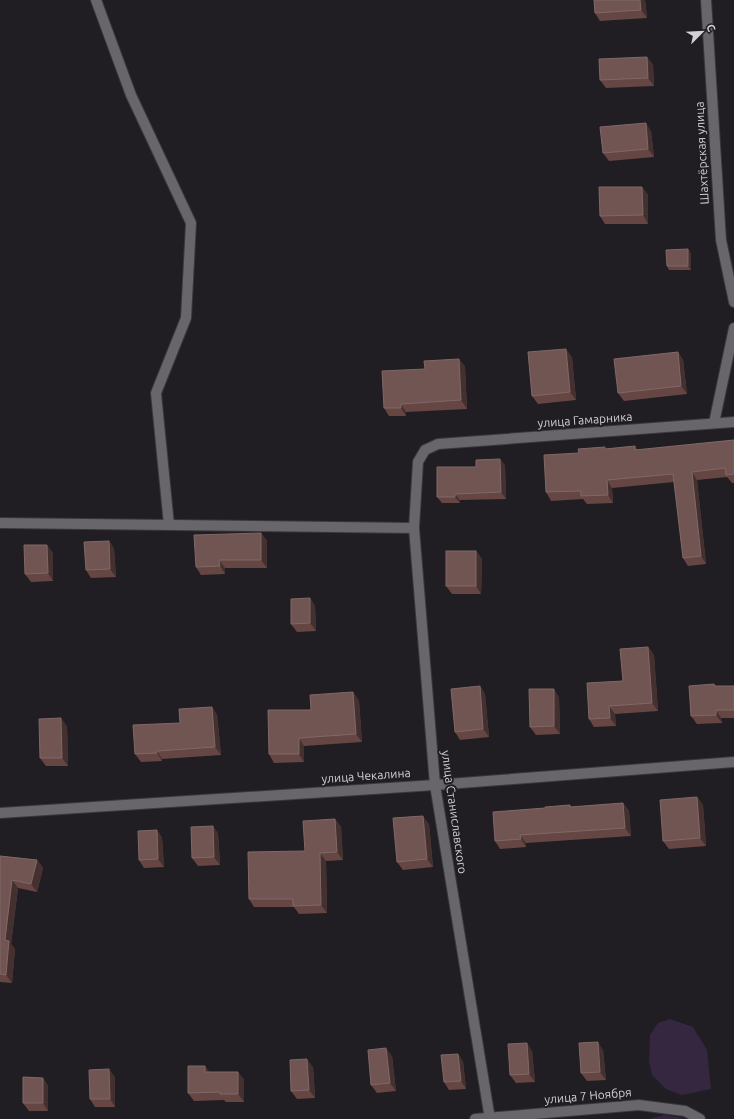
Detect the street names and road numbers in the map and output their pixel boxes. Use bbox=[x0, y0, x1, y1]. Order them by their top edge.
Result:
street label: Шахтёрская улица bbox=[692, 101, 711, 205]
street label: улица Гамарника bbox=[537, 410, 633, 429]
street label: улица Станиславского bbox=[439, 749, 470, 874]
street label: улица Чекалина bbox=[321, 766, 411, 785]
street label: улица 7 Ноября bbox=[544, 1085, 632, 1106]

